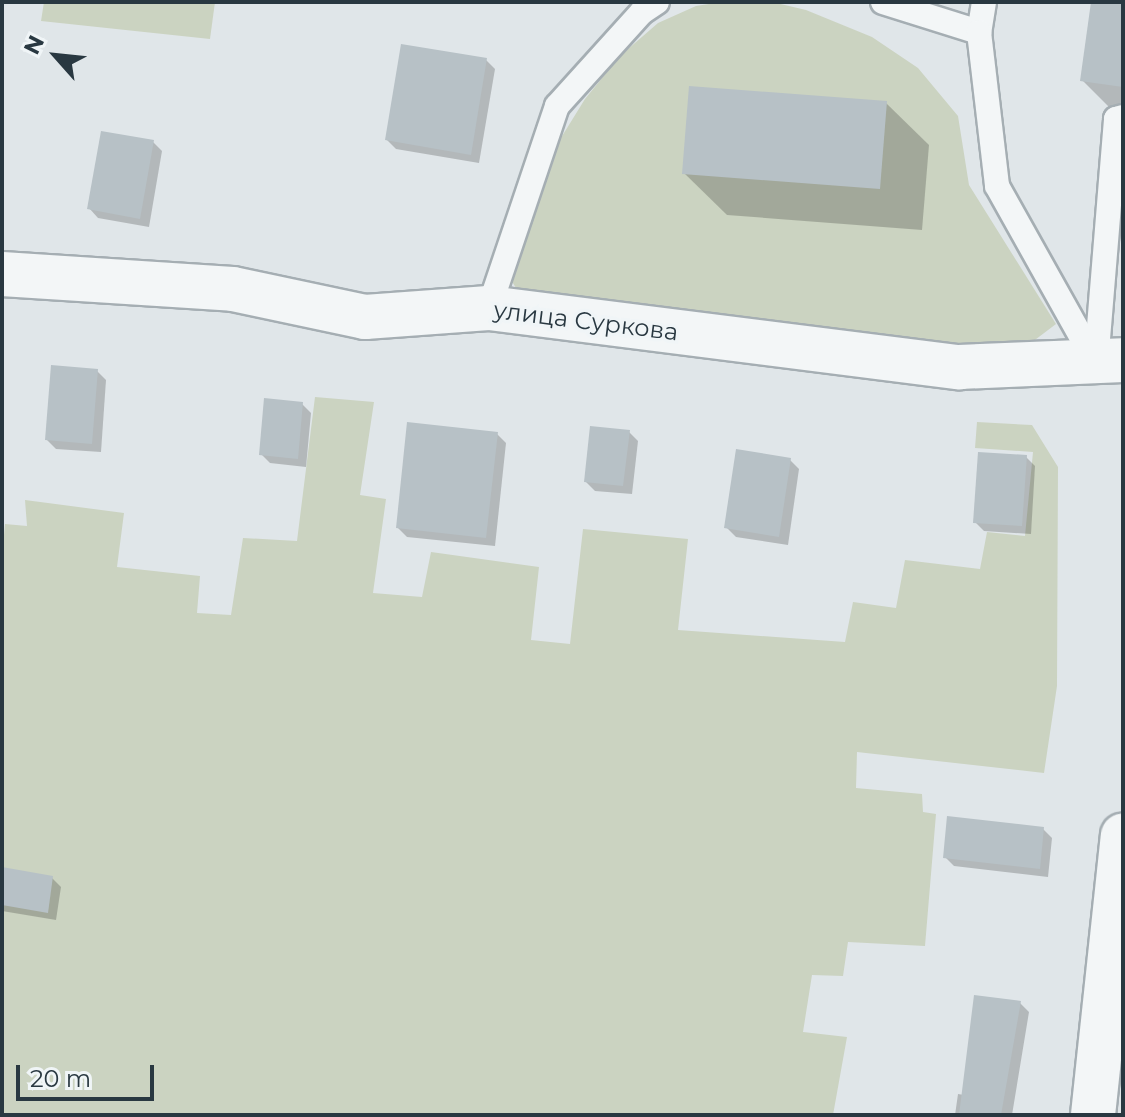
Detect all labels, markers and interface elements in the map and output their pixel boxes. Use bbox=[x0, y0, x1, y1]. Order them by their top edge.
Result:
north arrow bbox=[16, 16, 96, 96]
text: N bbox=[18, 31, 50, 59]
street label: улица Суркова bbox=[492, 295, 680, 347]
scale bar bbox=[20, 1049, 158, 1099]
text: 20 m bbox=[30, 1064, 91, 1093]

